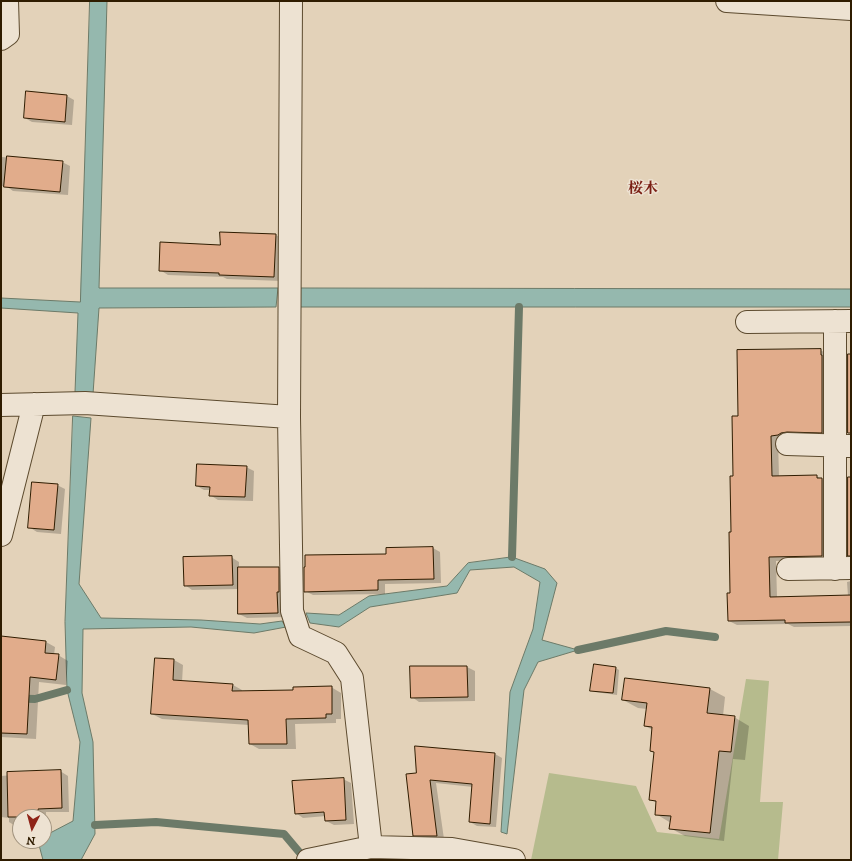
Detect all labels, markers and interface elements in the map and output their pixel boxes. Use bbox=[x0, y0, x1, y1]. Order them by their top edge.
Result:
district label: 桜木 bbox=[628, 181, 658, 199]
north arrow bbox=[12, 809, 52, 849]
text: N bbox=[26, 833, 36, 847]

